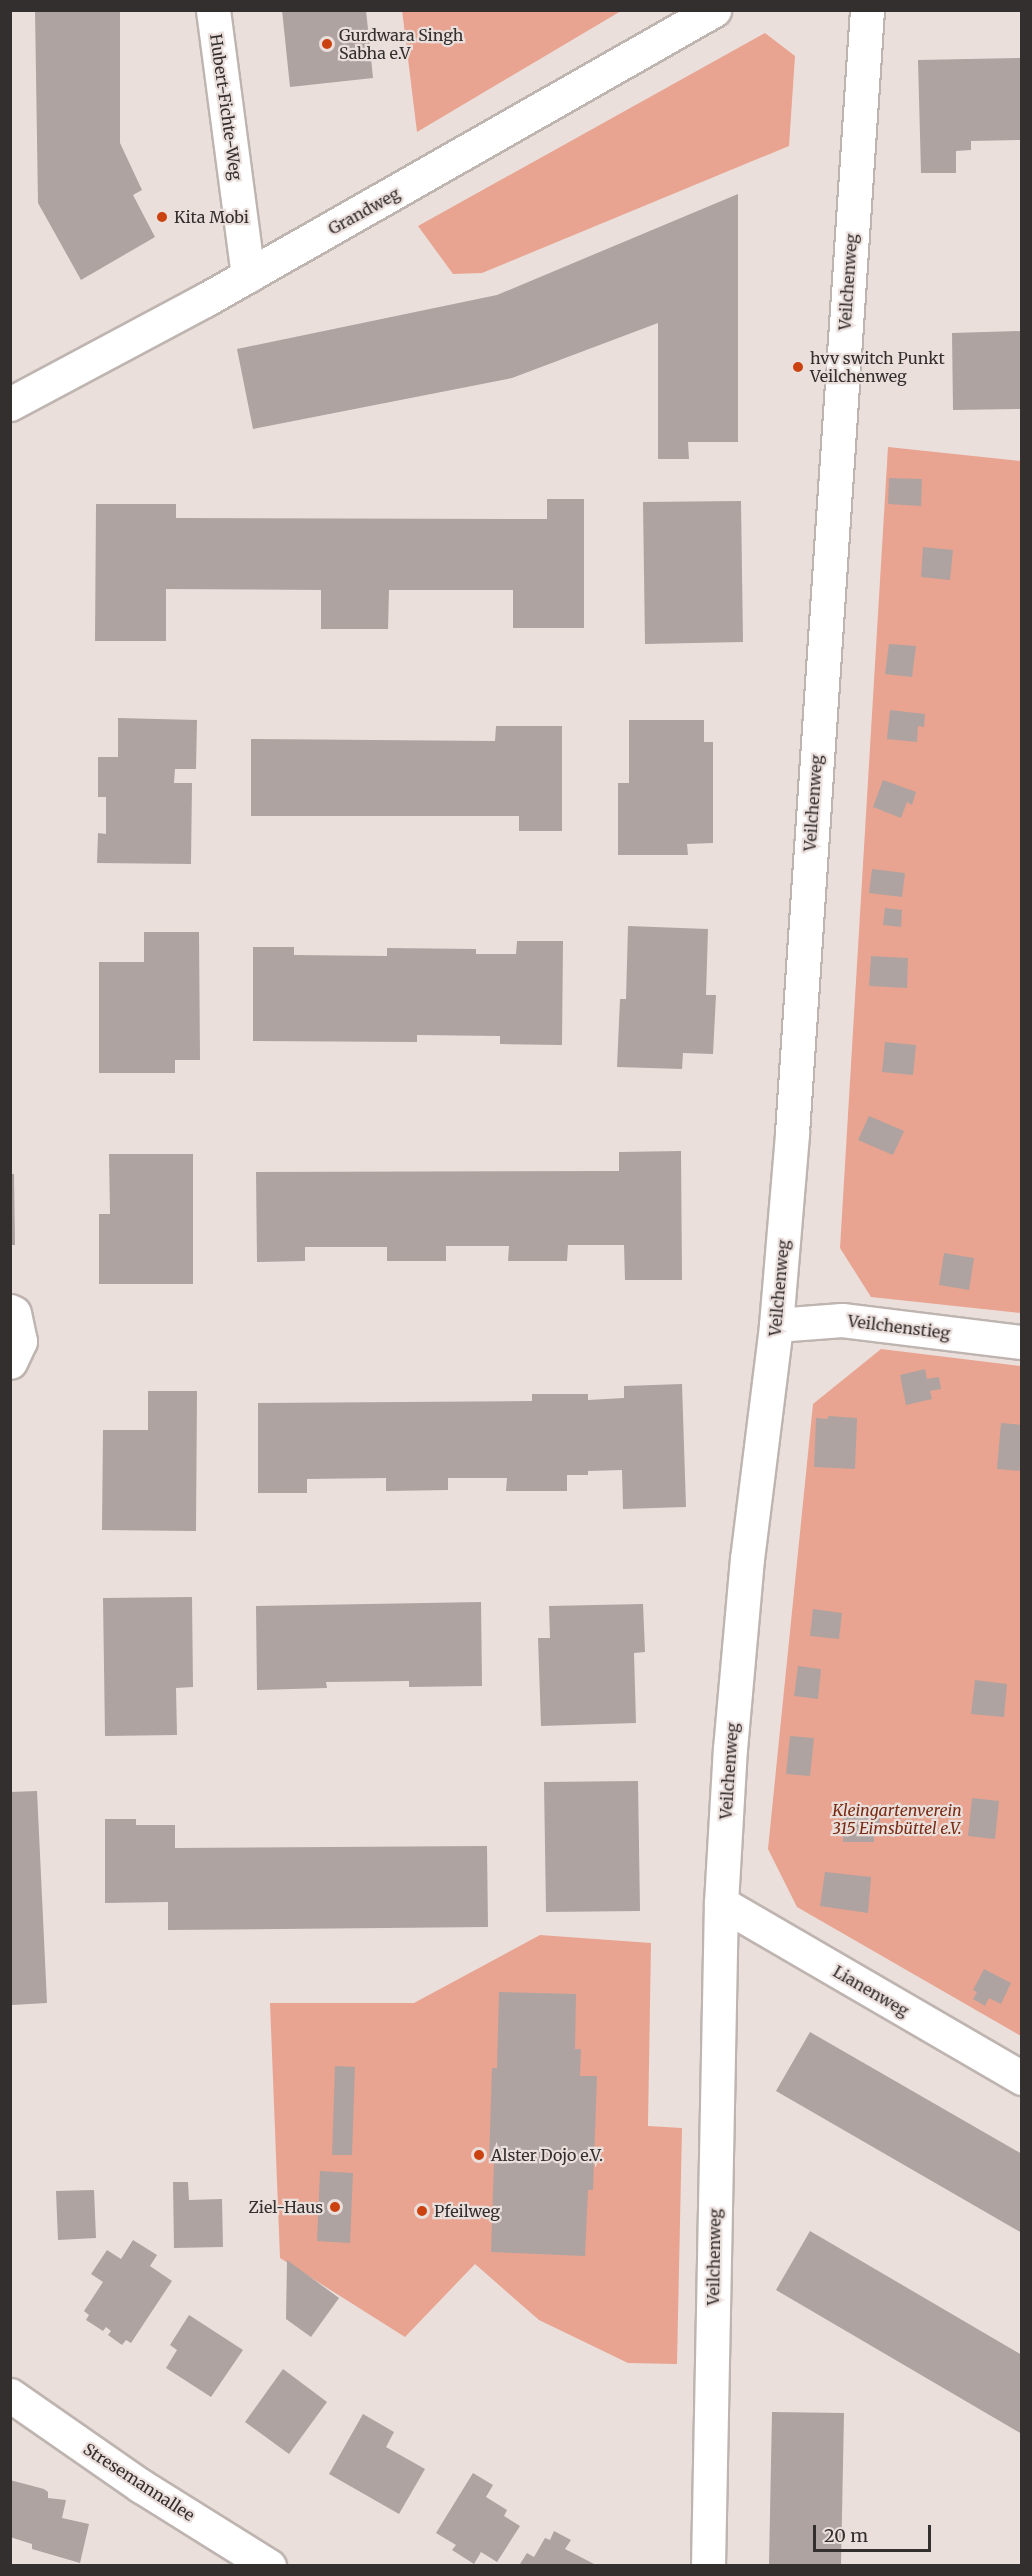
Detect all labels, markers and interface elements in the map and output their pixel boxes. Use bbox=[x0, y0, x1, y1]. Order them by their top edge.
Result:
place label: Gurdwara Singh Sabha e.V bbox=[339, 25, 463, 63]
street label: Hubert-Fichte-Weg bbox=[206, 33, 246, 181]
marker: Gurdwara Singh Sabha e.V bbox=[320, 37, 334, 51]
street label: Grandweg bbox=[325, 184, 403, 238]
place label: Kita Mobi bbox=[174, 207, 249, 227]
marker: Kita Mobi bbox=[155, 210, 169, 224]
street label: Veilchenweg bbox=[835, 233, 861, 331]
place label: hvv switch Punkt Veilchenweg bbox=[810, 348, 945, 386]
marker: hvv switch Punkt Veilchenweg bbox=[791, 360, 805, 374]
street label: Veilchenweg bbox=[800, 754, 826, 852]
street label: Veilchenweg bbox=[765, 1239, 793, 1337]
street label: Veilchenstieg bbox=[847, 1311, 951, 1343]
street label: Veilchenweg bbox=[716, 1722, 742, 1820]
park label: Kleingartenverein 315 Eimsbüttel e.V. bbox=[832, 1800, 962, 1838]
street label: Lianenweg bbox=[830, 1962, 912, 2020]
place label: Alster Dojo e.V. bbox=[491, 2145, 603, 2165]
marker: Alster Dojo e.V. bbox=[472, 2148, 486, 2162]
place label: Ziel-Haus bbox=[249, 2197, 323, 2217]
marker: Ziel-Haus bbox=[328, 2200, 342, 2214]
place label: Pfeilweg bbox=[434, 2201, 500, 2221]
marker: Pfeilweg bbox=[415, 2204, 429, 2218]
street label: Veilchenweg bbox=[704, 2208, 724, 2306]
street label: Stresemannallee bbox=[80, 2439, 198, 2525]
scale bar bbox=[816, 2513, 934, 2551]
text: 20 m bbox=[824, 2524, 868, 2547]

